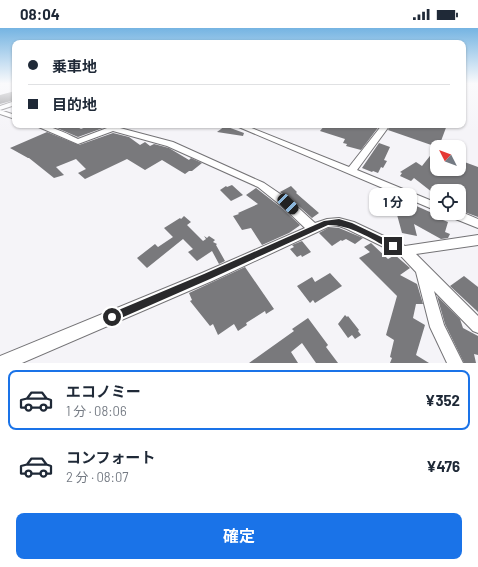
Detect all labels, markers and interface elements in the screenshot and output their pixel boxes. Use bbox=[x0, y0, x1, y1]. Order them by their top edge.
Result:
text: 08:04 bbox=[20, 5, 60, 23]
text: 乗車地 bbox=[52, 57, 97, 75]
text: 目的地 bbox=[52, 95, 97, 113]
north arrow bbox=[430, 140, 466, 176]
map controls bbox=[430, 140, 466, 220]
button: locate bbox=[430, 184, 466, 220]
callout: 1 分 bbox=[369, 188, 417, 216]
car bbox=[275, 191, 301, 217]
text: 1 分 bbox=[383, 194, 403, 210]
route end bbox=[384, 237, 402, 255]
route start bbox=[103, 308, 121, 326]
icon: car bbox=[18, 382, 54, 418]
text: エコノミー bbox=[66, 382, 141, 400]
text: ¥352 bbox=[425, 391, 460, 409]
text: 1 分 · 08:06 bbox=[66, 403, 127, 419]
icon: car bbox=[18, 448, 54, 484]
text: コンフォート bbox=[66, 448, 156, 466]
text: ¥476 bbox=[426, 457, 460, 475]
text: 2 分 · 08:07 bbox=[66, 469, 129, 485]
button: 確定 bbox=[16, 513, 462, 559]

